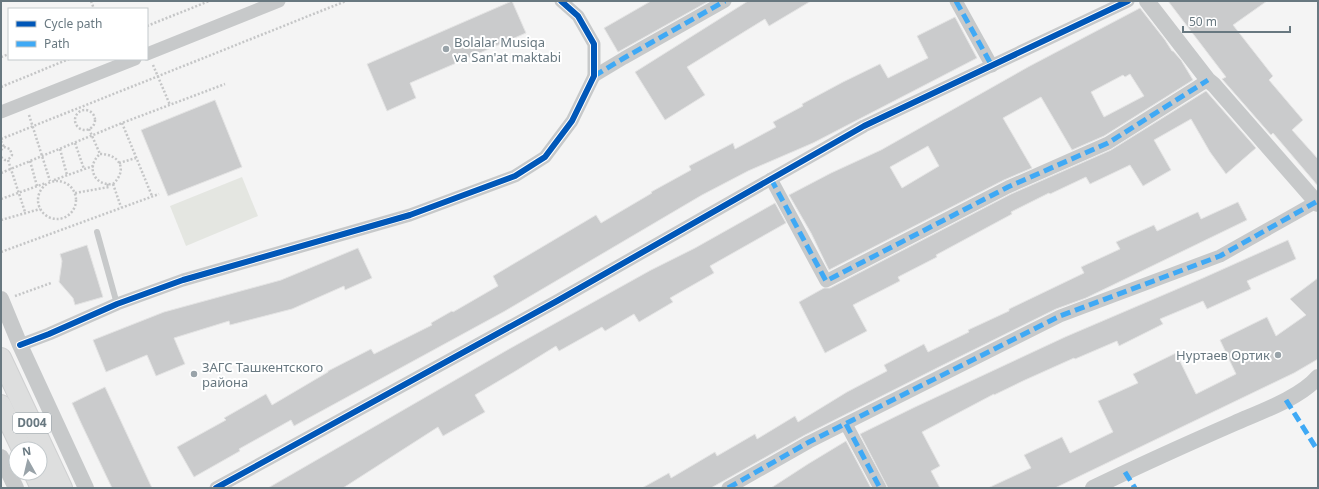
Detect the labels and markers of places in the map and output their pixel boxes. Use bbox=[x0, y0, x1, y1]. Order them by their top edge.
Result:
place label: Bolalar Musiqa va San'at maktabi bbox=[454, 33, 561, 66]
marker: Bolalar Musiqa va San'at maktabi bbox=[441, 44, 451, 54]
place label: Нуртаев Ортик bbox=[1176, 346, 1270, 364]
marker: Нуртаев Ортик bbox=[1273, 350, 1283, 360]
place label: ЗАГС Ташкентского района bbox=[202, 358, 323, 391]
marker: ЗАГС Ташкентского района bbox=[189, 369, 199, 379]

